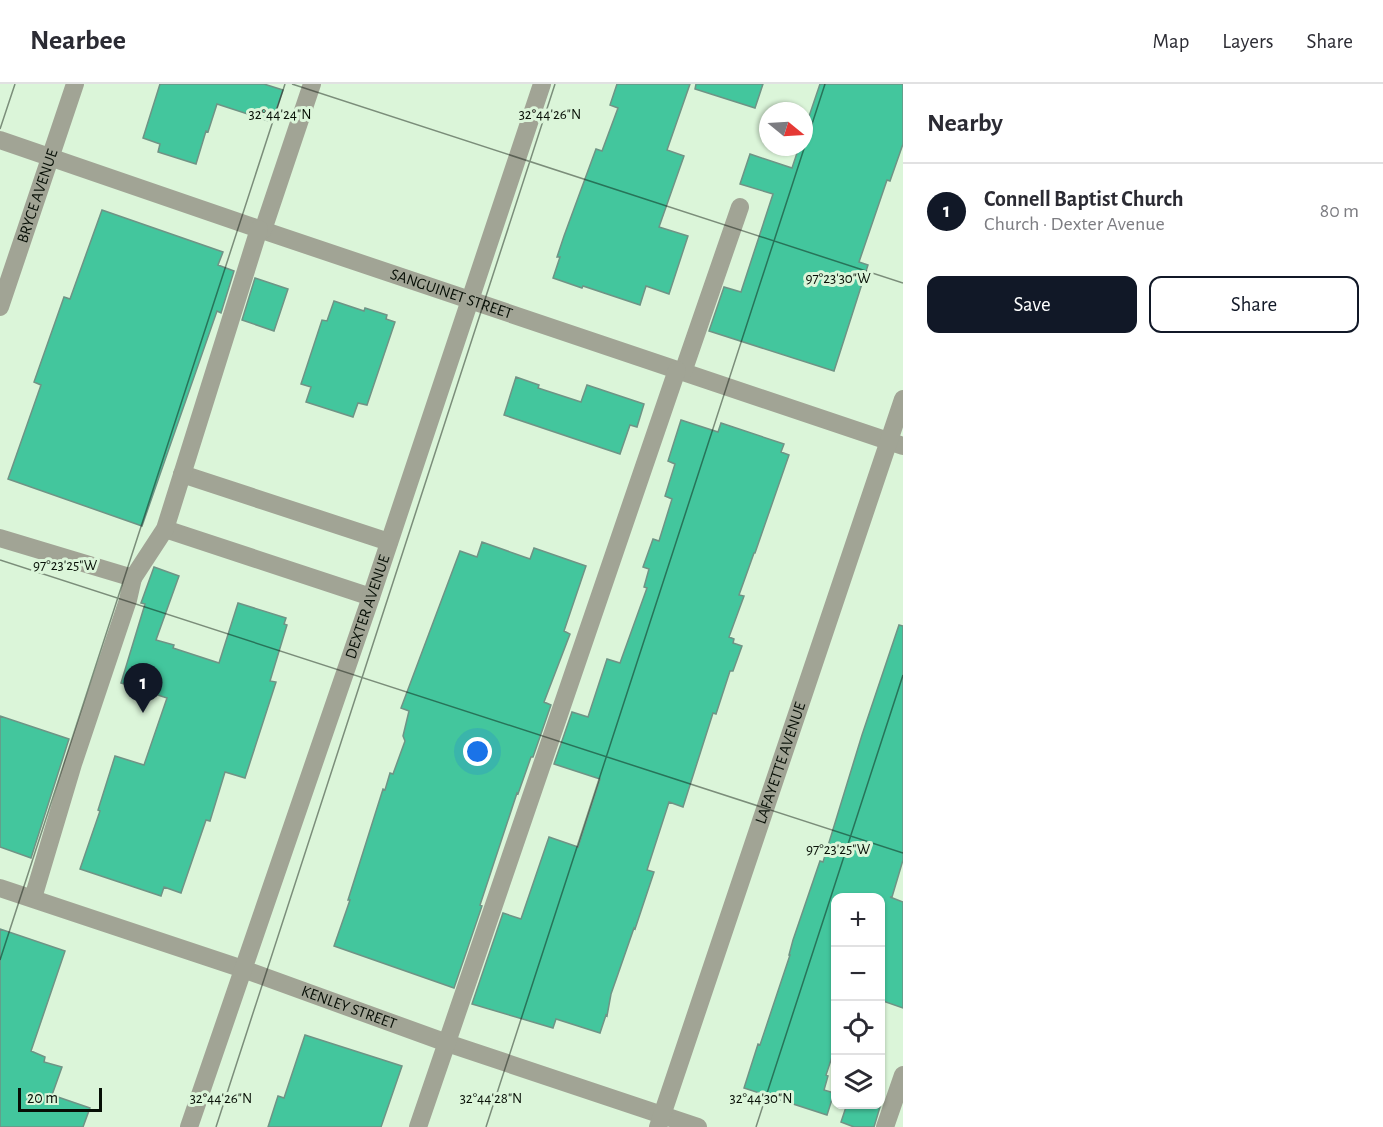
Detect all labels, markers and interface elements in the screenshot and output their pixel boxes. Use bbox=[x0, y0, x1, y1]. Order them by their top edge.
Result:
text: Nearbee bbox=[30, 27, 126, 55]
text: Map bbox=[1153, 31, 1189, 52]
text: Layers bbox=[1222, 31, 1273, 52]
text: Share bbox=[1306, 31, 1353, 52]
north arrow bbox=[759, 102, 813, 156]
text: 32°44'24"N bbox=[249, 107, 311, 122]
text: 32°44'26"N bbox=[519, 107, 581, 122]
text: Nearby bbox=[927, 110, 1003, 136]
street label: BRYCE AVENUE bbox=[14, 147, 61, 245]
text: Connell Baptist Church bbox=[984, 188, 1184, 210]
text: 1 bbox=[943, 201, 950, 221]
text: 80 m bbox=[1320, 201, 1359, 221]
text: Church · Dexter Avenue bbox=[984, 214, 1165, 234]
street label: SANGUINET STREET bbox=[388, 266, 515, 322]
text: 97°23'30"W bbox=[805, 271, 871, 286]
button: Save bbox=[927, 276, 1137, 333]
button: Share bbox=[1149, 276, 1359, 333]
street label: DEXTER AVENUE bbox=[342, 552, 393, 661]
text: 97°23'25"W bbox=[33, 558, 98, 573]
pin: 1 bbox=[124, 664, 162, 713]
street label: LAFAYETTE AVENUE bbox=[753, 700, 808, 826]
your location bbox=[463, 737, 492, 766]
text: 97°23'25"W bbox=[806, 842, 871, 857]
map controls bbox=[831, 893, 885, 1109]
button: + bbox=[831, 893, 885, 947]
button: − bbox=[831, 947, 885, 1001]
street label: KENLEY STREET bbox=[299, 983, 399, 1032]
button: locate bbox=[831, 1001, 885, 1055]
button: layers bbox=[831, 1055, 885, 1109]
scale bar bbox=[18, 1085, 102, 1112]
text: 20 m bbox=[27, 1090, 58, 1106]
text: 32°44'26"N bbox=[190, 1091, 252, 1106]
text: 32°44'28"N bbox=[460, 1091, 522, 1106]
text: 32°44'30"N bbox=[730, 1091, 792, 1106]

